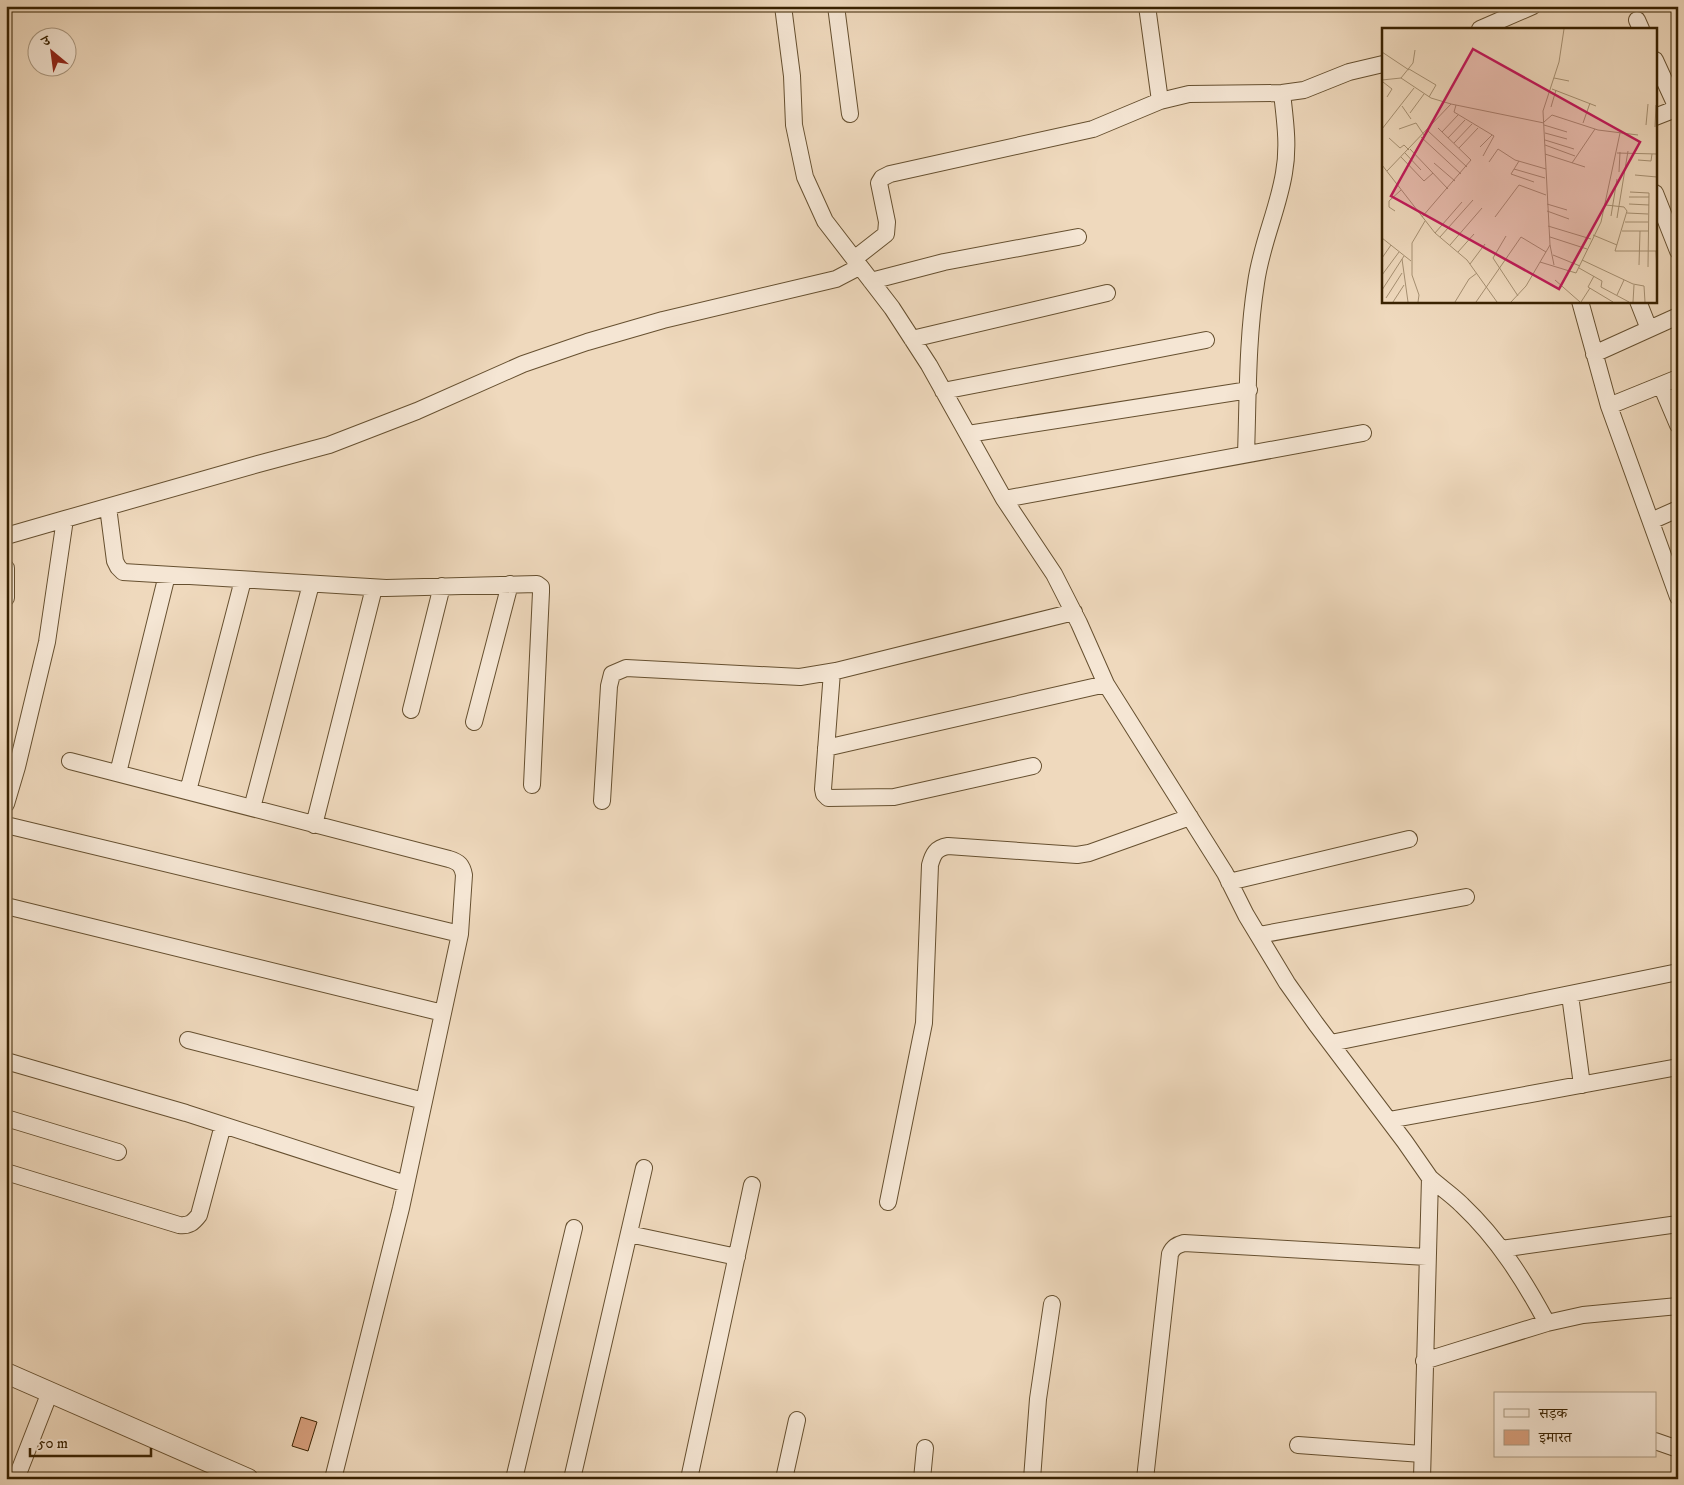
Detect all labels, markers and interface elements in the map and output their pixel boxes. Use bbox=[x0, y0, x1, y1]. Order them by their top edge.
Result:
north arrow bbox=[28, 28, 78, 78]
inset map bbox=[1382, 28, 1656, 302]
text: उ bbox=[38, 31, 54, 52]
legend bbox=[1494, 1392, 1656, 1458]
text: सड़क bbox=[1538, 1404, 1568, 1423]
scale bar bbox=[30, 1425, 151, 1457]
text: इमारत bbox=[1538, 1428, 1573, 1447]
text: 50 m bbox=[38, 1434, 68, 1453]

